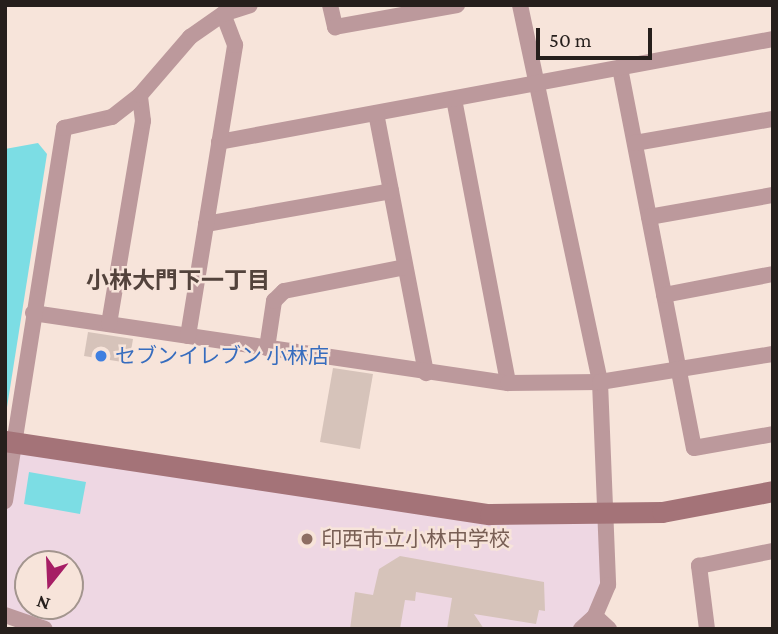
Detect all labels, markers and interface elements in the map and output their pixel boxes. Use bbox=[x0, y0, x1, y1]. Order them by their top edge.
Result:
scale bar bbox=[540, 14, 656, 58]
text: 50 m bbox=[549, 28, 592, 52]
district label: 小林大門下一丁目 bbox=[86, 266, 270, 294]
place label: セブンイレブン 小林店 bbox=[115, 343, 329, 369]
marker: セブンイレブン 小林店 bbox=[93, 348, 109, 364]
place label: 印西市立小林中学校 bbox=[321, 526, 510, 552]
marker: 印西市立小林中学校 bbox=[299, 531, 315, 547]
north arrow bbox=[14, 550, 84, 620]
text: N bbox=[34, 592, 52, 616]

